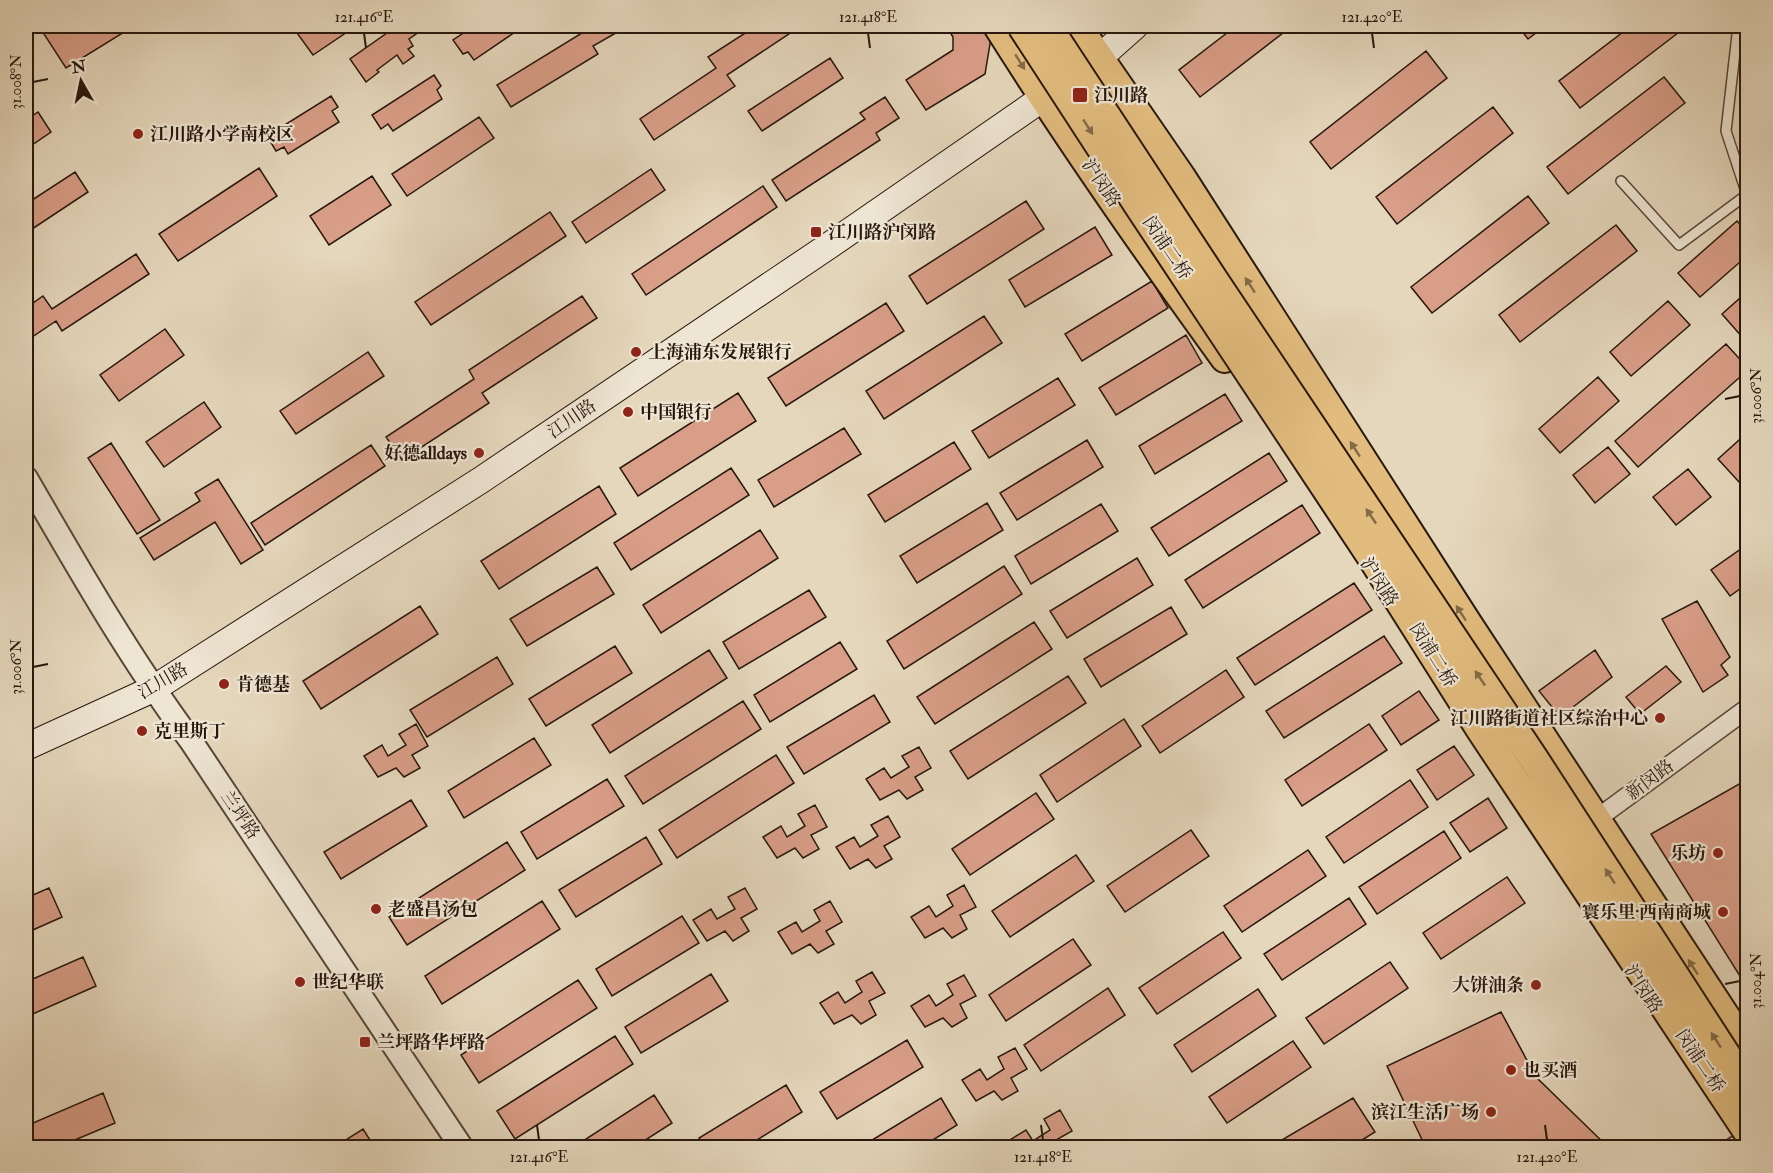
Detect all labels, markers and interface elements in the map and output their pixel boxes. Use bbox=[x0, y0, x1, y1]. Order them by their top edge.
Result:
text: 121.416°E bbox=[335, 8, 393, 27]
text: 121.418°E bbox=[839, 8, 897, 27]
text: 121.420°E bbox=[1342, 8, 1403, 27]
north arrow bbox=[51, 51, 111, 111]
text: 31.008°N bbox=[7, 54, 26, 110]
one-way arrow bbox=[1015, 54, 1026, 70]
text: N bbox=[69, 56, 88, 78]
place label: 江川路 bbox=[1094, 84, 1148, 107]
marker: 江川路 bbox=[1071, 86, 1089, 104]
one-way arrow bbox=[1082, 119, 1093, 136]
place label: 江川路小学南校区 bbox=[150, 123, 294, 146]
marker: 江川路小学南校区 bbox=[131, 127, 145, 141]
street label: 沪闵路 bbox=[1076, 154, 1126, 212]
street label: 闵浦二桥 bbox=[1137, 212, 1197, 284]
place label: 江川路沪闵路 bbox=[828, 221, 936, 244]
marker: 江川路沪闵路 bbox=[809, 225, 823, 239]
one-way arrow bbox=[1244, 277, 1256, 293]
place label: 上海浦东发展银行 bbox=[648, 341, 792, 364]
marker: 上海浦东发展银行 bbox=[629, 345, 643, 359]
text: 31.006°N bbox=[1747, 368, 1766, 424]
street label: 江川路 bbox=[543, 394, 601, 444]
place label: 中国银行 bbox=[640, 401, 712, 424]
marker: 中国银行 bbox=[621, 405, 635, 419]
one-way arrow bbox=[1350, 441, 1361, 457]
place label: 好德alldays bbox=[384, 442, 467, 465]
marker: 好德alldays bbox=[472, 446, 486, 460]
one-way arrow bbox=[1366, 508, 1377, 524]
street label: 沪闵路 bbox=[1355, 553, 1403, 611]
one-way arrow bbox=[1455, 605, 1466, 621]
street label: 闵浦二桥 bbox=[1404, 618, 1462, 692]
text: 31.006°N bbox=[7, 639, 26, 695]
street label: 江川路 bbox=[134, 658, 192, 704]
one-way arrow bbox=[1475, 670, 1486, 686]
place label: 肯德基 bbox=[236, 673, 290, 696]
marker: 肯德基 bbox=[217, 677, 231, 691]
place label: 江川路街道社区综治中心 bbox=[1450, 707, 1648, 730]
marker: 江川路街道社区综治中心 bbox=[1653, 711, 1667, 725]
place label: 克里斯丁 bbox=[154, 720, 226, 743]
marker: 克里斯丁 bbox=[135, 724, 149, 738]
street label: 新闵路 bbox=[1622, 755, 1678, 805]
street label: 兰坪路 bbox=[215, 786, 265, 844]
place label: 乐坊 bbox=[1670, 842, 1706, 865]
marker: 乐坊 bbox=[1711, 846, 1725, 860]
one-way arrow bbox=[1605, 868, 1616, 884]
place label: 老盛昌汤包 bbox=[388, 898, 478, 921]
place label: 寰乐里·西南商城 bbox=[1581, 901, 1711, 924]
marker: 老盛昌汤包 bbox=[369, 902, 383, 916]
marker: 寰乐里·西南商城 bbox=[1716, 905, 1730, 919]
text: 31.004°N bbox=[1747, 952, 1766, 1009]
one-way arrow bbox=[1687, 959, 1698, 975]
street label: 沪闵路 bbox=[1619, 960, 1667, 1018]
place label: 世纪华联 bbox=[312, 971, 384, 994]
place label: 大饼油条 bbox=[1452, 974, 1524, 997]
marker: 世纪华联 bbox=[293, 975, 307, 989]
marker: 大饼油条 bbox=[1529, 978, 1543, 992]
street label: 闵浦二桥 bbox=[1670, 1025, 1730, 1097]
place label: 兰坪路华坪路 bbox=[377, 1031, 485, 1054]
one-way arrow bbox=[1710, 1032, 1721, 1048]
marker: 兰坪路华坪路 bbox=[358, 1035, 372, 1049]
place label: 也买酒 bbox=[1523, 1059, 1577, 1082]
marker: 也买酒 bbox=[1504, 1063, 1518, 1077]
place label: 滨江生活广场 bbox=[1371, 1101, 1479, 1124]
marker: 滨江生活广场 bbox=[1484, 1105, 1498, 1119]
text: 121.416°E bbox=[510, 1148, 568, 1167]
text: 121.418°E bbox=[1014, 1148, 1072, 1167]
text: 121.420°E bbox=[1517, 1148, 1578, 1167]

